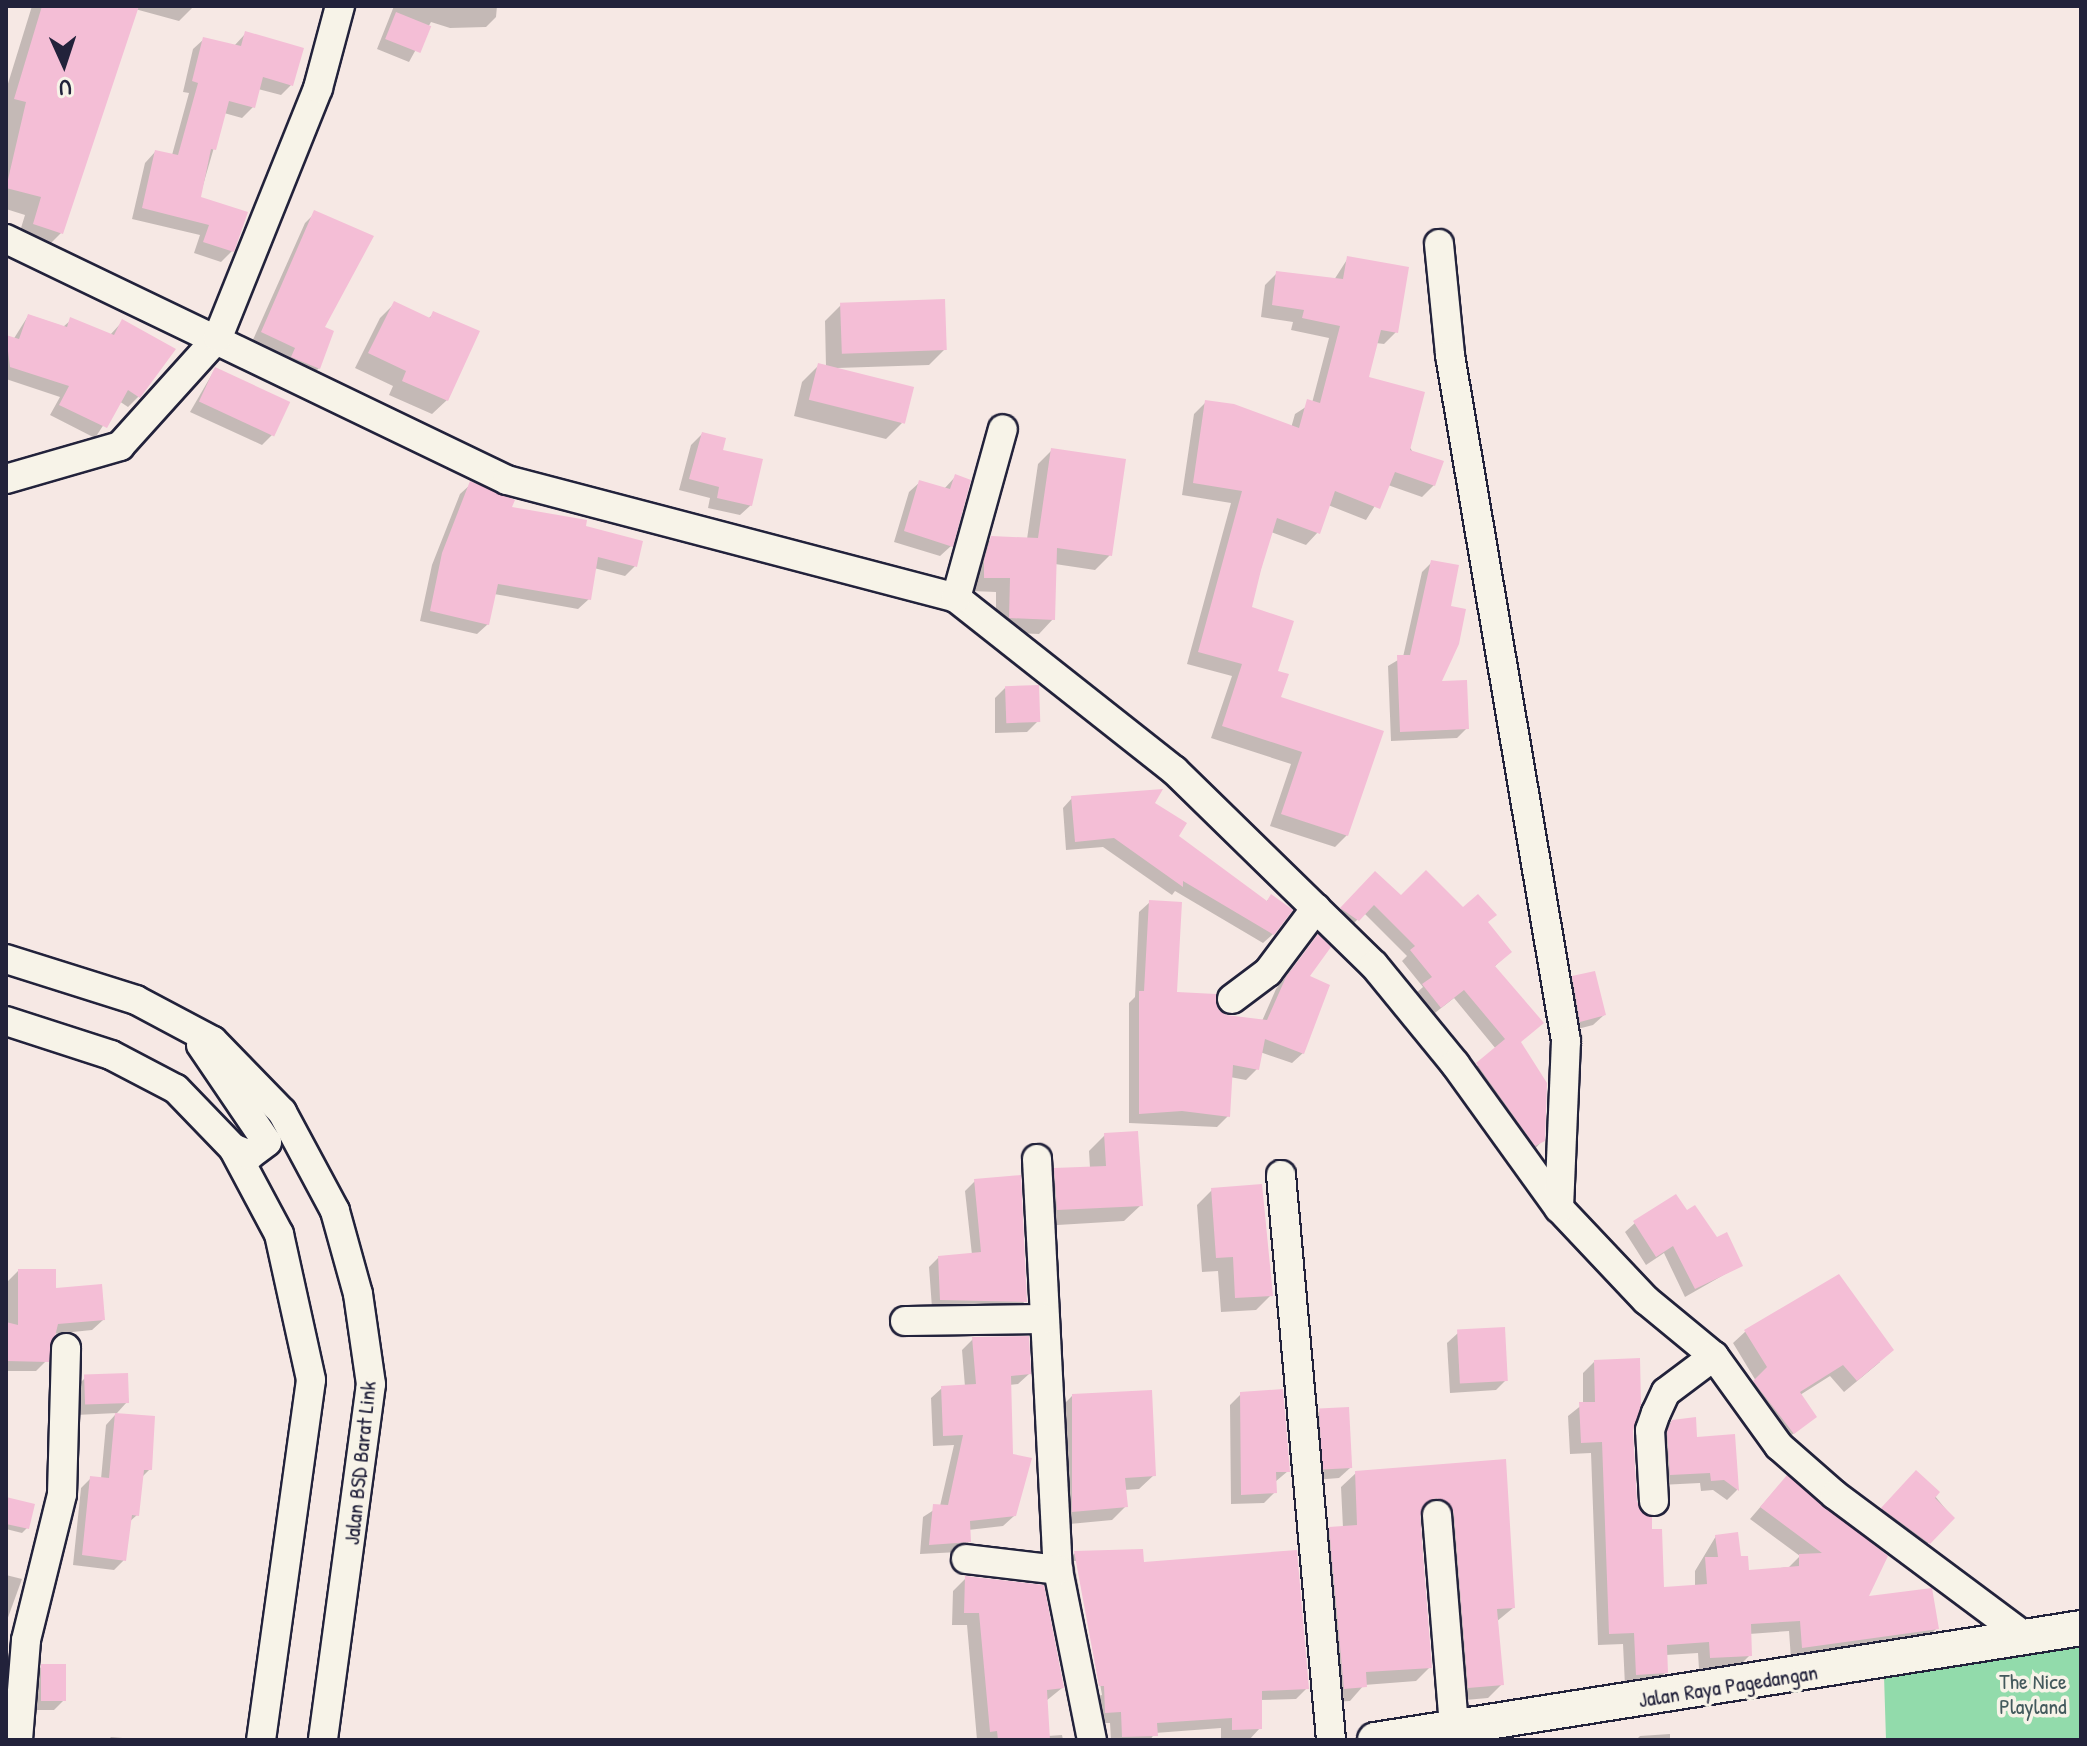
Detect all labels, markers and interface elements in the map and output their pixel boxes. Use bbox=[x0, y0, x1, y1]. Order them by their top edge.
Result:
north arrow bbox=[24, 24, 104, 104]
text: U bbox=[58, 73, 72, 103]
street label: Jalan BSD Barat Link bbox=[338, 1380, 382, 1546]
street label: Jalan Raya Pagedangan bbox=[1636, 1659, 1820, 1713]
park label: The Nice Playland bbox=[1999, 1668, 2067, 1720]

